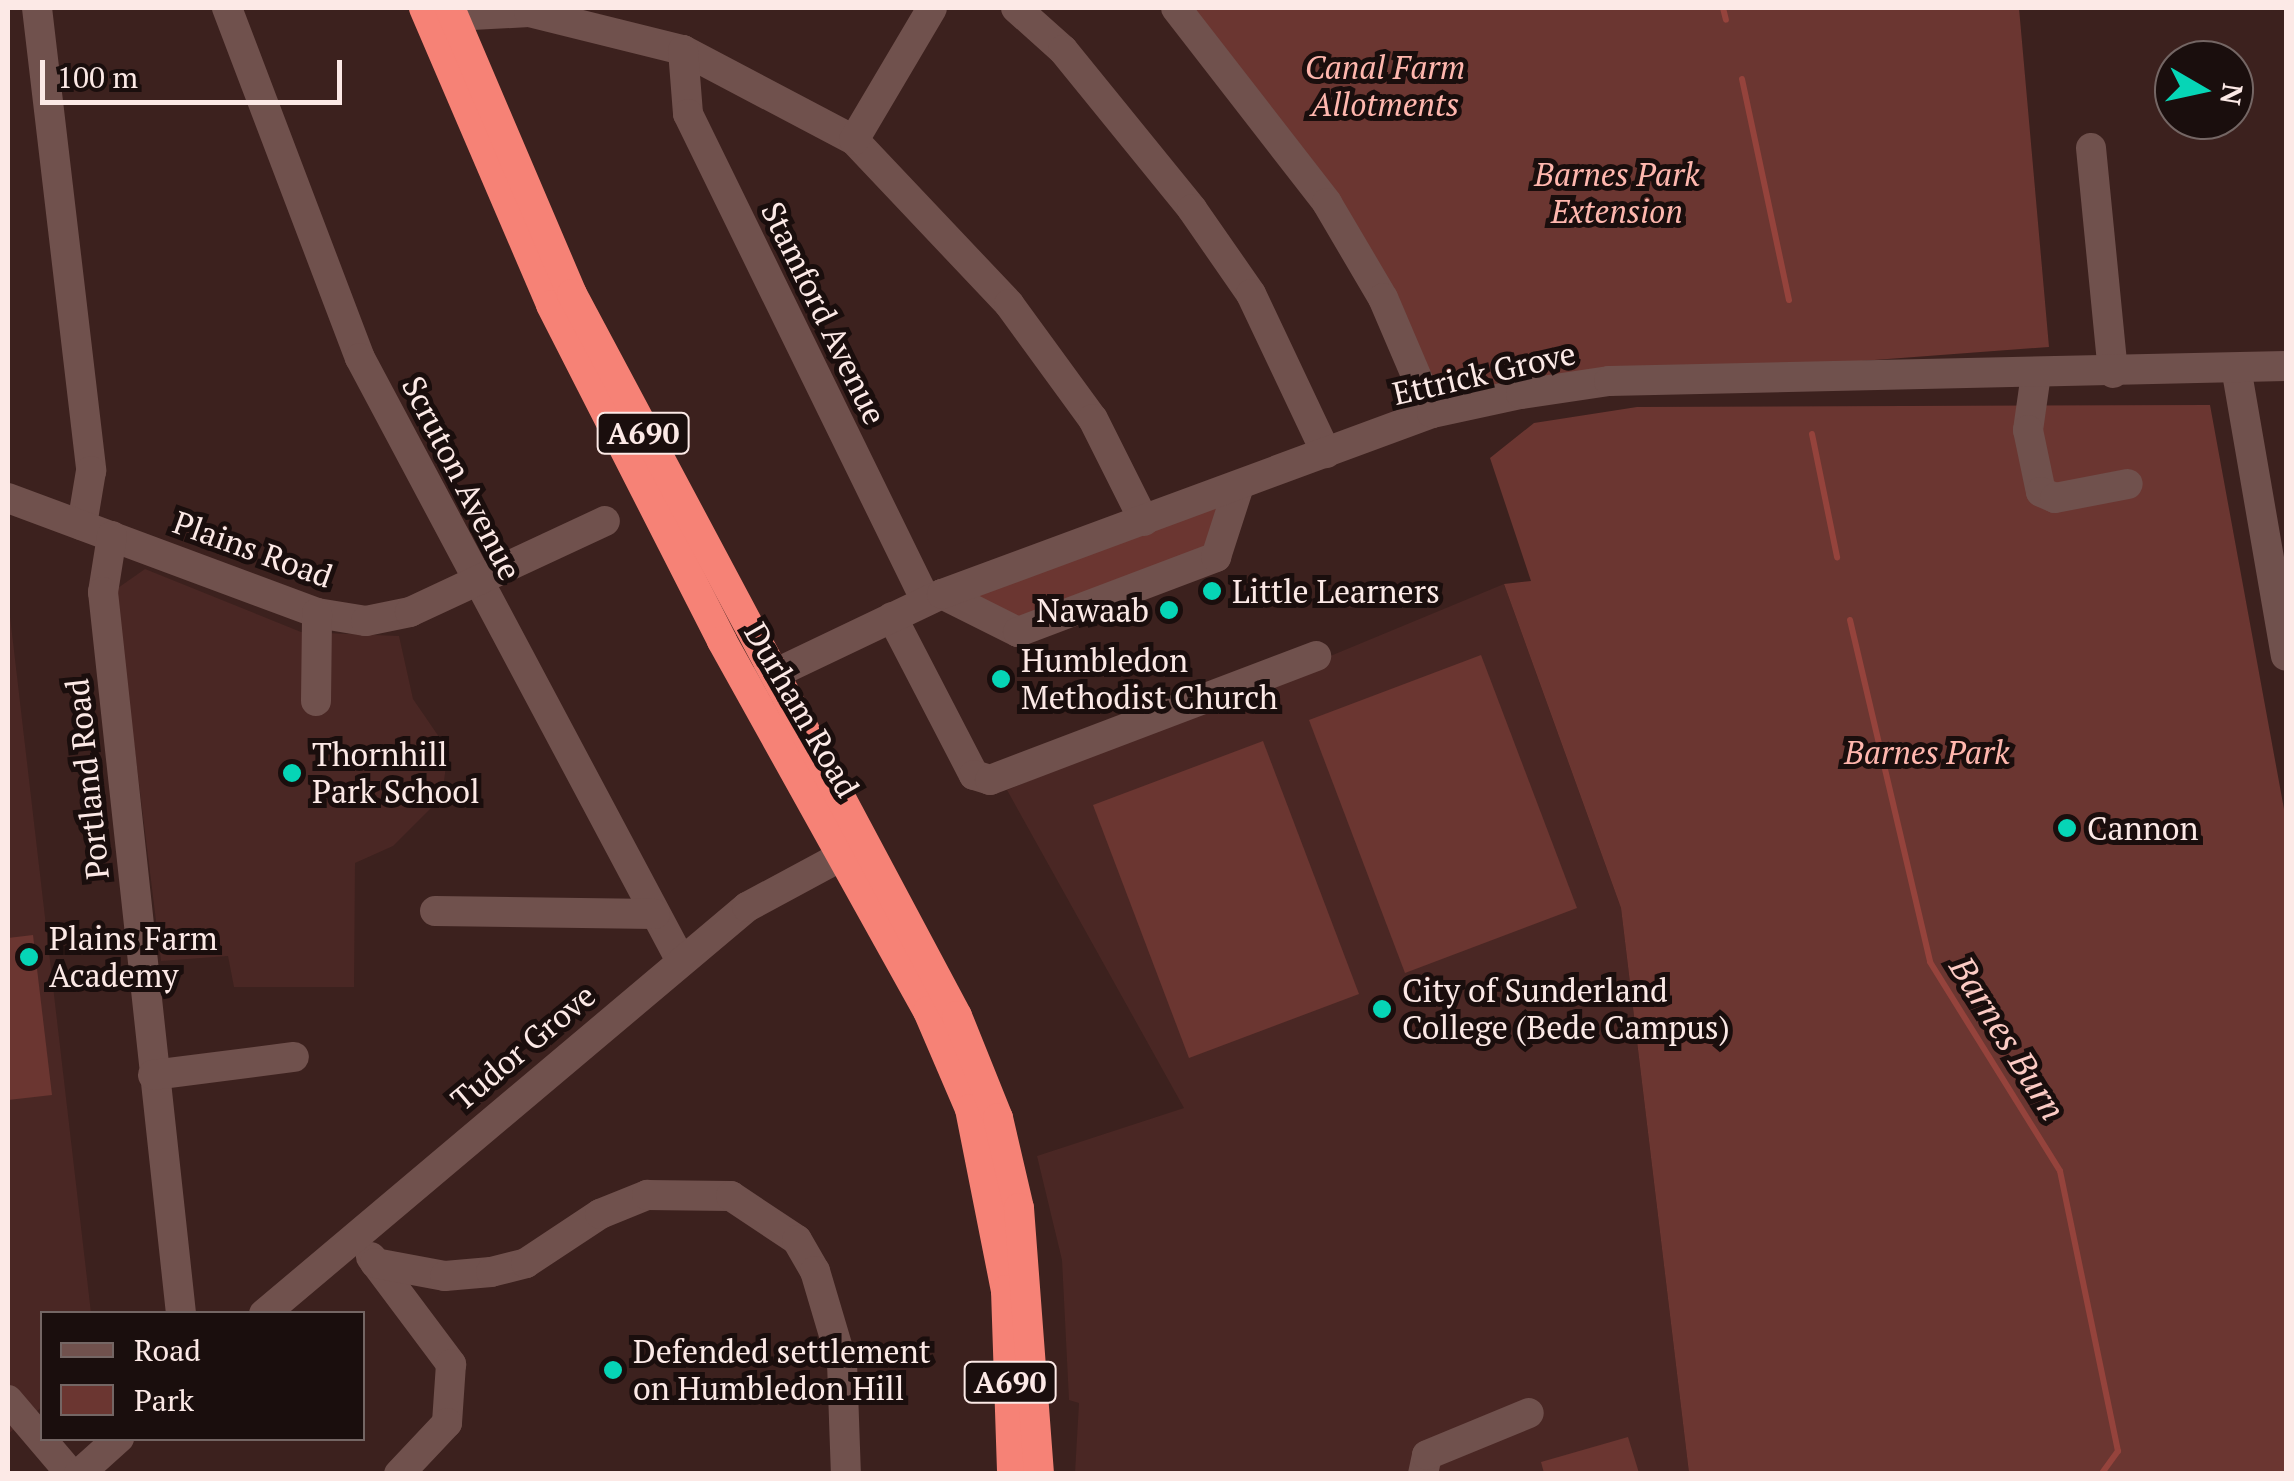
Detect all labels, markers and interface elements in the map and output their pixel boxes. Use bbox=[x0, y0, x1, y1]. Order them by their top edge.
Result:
scale bar bbox=[45, 40, 348, 102]
north arrow bbox=[2154, 40, 2254, 140]
park label: Canal Farm Allotments bbox=[1305, 49, 1465, 124]
text: 100 m bbox=[57, 57, 138, 97]
text: N bbox=[2212, 81, 2252, 108]
park label: Barnes Park Extension bbox=[1534, 156, 1700, 231]
street label: Stamford Avenue bbox=[753, 195, 895, 431]
street label: Ettrick Grove bbox=[1389, 333, 1579, 413]
street label: Scruton Avenue bbox=[394, 370, 530, 586]
road number: A690 bbox=[596, 408, 690, 458]
street label: Plains Road bbox=[168, 502, 338, 596]
place label: Little Learners bbox=[1232, 572, 1440, 610]
marker: Little Learners bbox=[1201, 580, 1223, 602]
place label: Nawaab bbox=[1036, 591, 1149, 629]
marker: Nawaab bbox=[1158, 599, 1180, 621]
street label: Durham Road bbox=[737, 616, 867, 804]
place label: Humbledon Methodist Church bbox=[1021, 642, 1278, 717]
marker: Humbledon Methodist Church bbox=[990, 668, 1012, 690]
street label: Portland Road bbox=[57, 677, 117, 881]
park label: Barnes Park bbox=[1844, 733, 2010, 771]
place label: Thornhill Park School bbox=[312, 736, 480, 811]
marker: Thornhill Park School bbox=[281, 762, 303, 784]
place label: Cannon bbox=[2087, 809, 2198, 847]
marker: Cannon bbox=[2056, 817, 2078, 839]
place label: Plains Farm Academy bbox=[49, 920, 218, 995]
marker: Plains Farm Academy bbox=[18, 946, 40, 968]
water label: Barnes Burn bbox=[1941, 949, 2075, 1127]
place label: City of Sunderland College (Bede Campus) bbox=[1402, 972, 1730, 1047]
street label: Tudor Grove bbox=[443, 976, 603, 1118]
marker: City of Sunderland College (Bede Campus) bbox=[1371, 998, 1393, 1020]
legend bbox=[40, 1311, 365, 1441]
text: Road bbox=[134, 1330, 201, 1370]
place label: Defended settlement on Humbledon Hill bbox=[633, 1333, 931, 1408]
road number: A690 bbox=[962, 1357, 1058, 1407]
marker: Defended settlement on Humbledon Hill bbox=[602, 1359, 624, 1381]
text: Park bbox=[134, 1380, 194, 1420]

